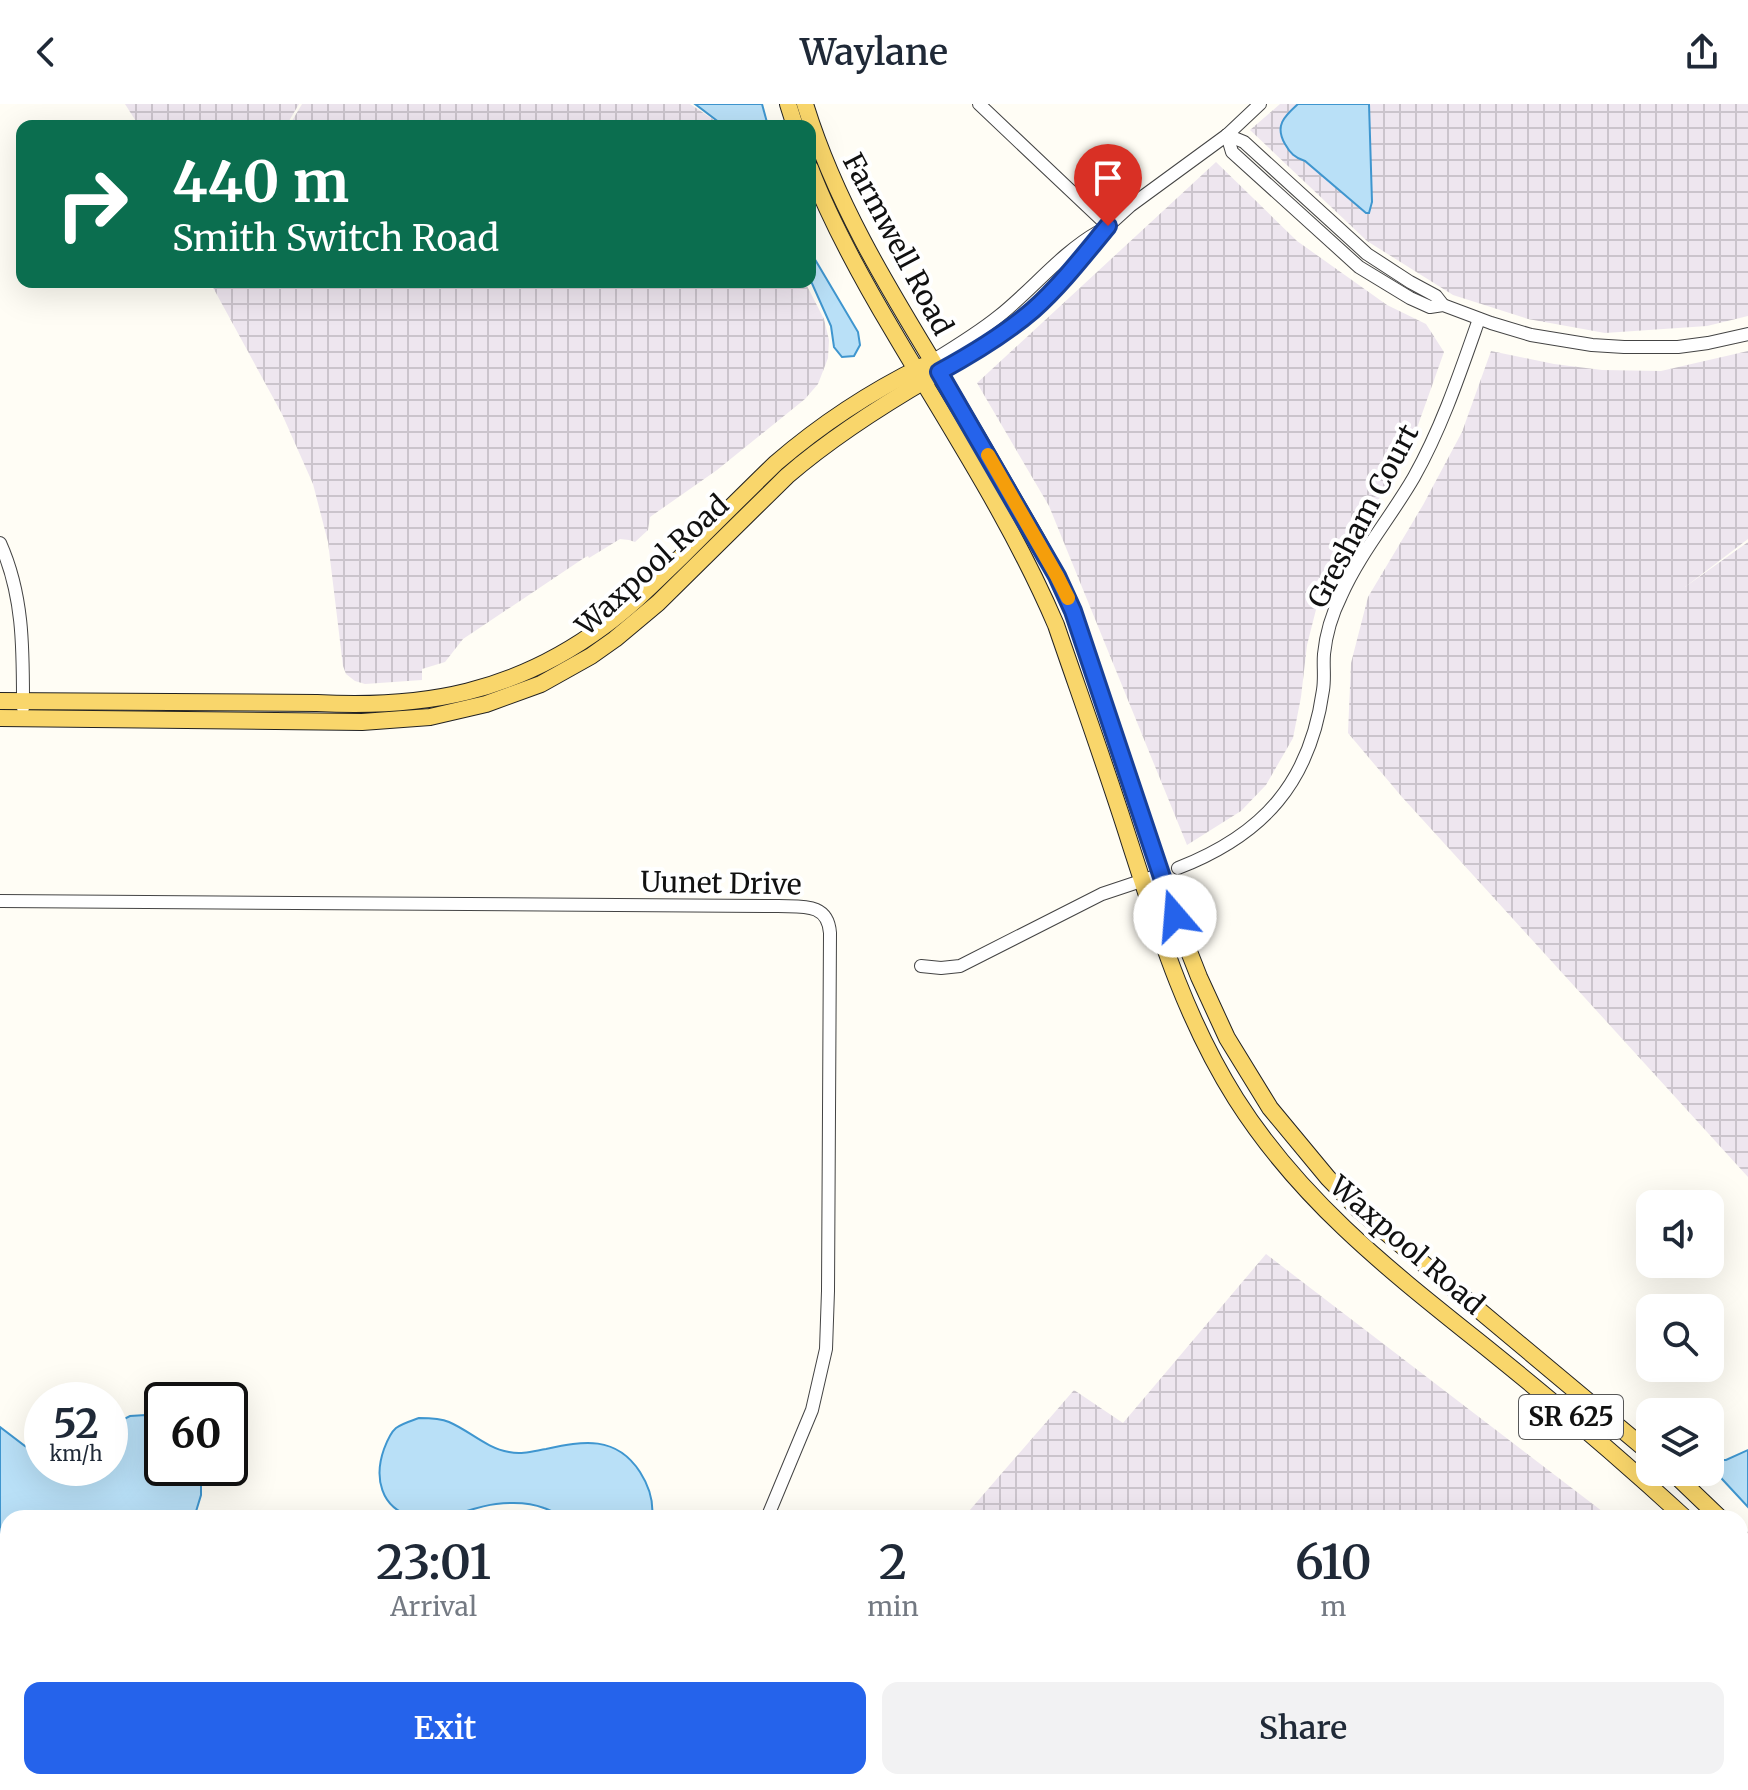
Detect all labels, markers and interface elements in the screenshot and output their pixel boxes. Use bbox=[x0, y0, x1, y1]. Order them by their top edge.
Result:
icon: back bbox=[24, 30, 68, 74]
text: Waylane bbox=[800, 30, 948, 75]
icon: share bbox=[1680, 30, 1724, 74]
pin bbox=[1074, 144, 1142, 226]
text: 440 m bbox=[172, 147, 349, 217]
street label: Farmwell Road bbox=[835, 147, 961, 341]
icon: right bbox=[40, 152, 144, 256]
icon: arrive bbox=[1086, 156, 1130, 200]
text: Smith Switch Road bbox=[172, 216, 499, 261]
street label: Gresham Court bbox=[1299, 418, 1427, 614]
street label: Waxpool Road bbox=[567, 487, 736, 644]
street label: Uunet Drive bbox=[640, 864, 802, 902]
position arrow bbox=[1133, 874, 1217, 958]
street label: Waxpool Road bbox=[1321, 1167, 1492, 1322]
map controls bbox=[1636, 1190, 1724, 1486]
button: sound bbox=[1636, 1190, 1724, 1278]
button: search bbox=[1636, 1294, 1724, 1382]
speed limit sign: 60 bbox=[144, 1382, 248, 1486]
road number: SR 625 bbox=[1519, 1395, 1623, 1439]
button: layers bbox=[1636, 1398, 1724, 1486]
text: 52 bbox=[53, 1399, 99, 1449]
text: km/h bbox=[50, 1441, 102, 1466]
text: 23:01 bbox=[376, 1532, 491, 1592]
text: 2 bbox=[879, 1532, 907, 1592]
text: 610 bbox=[1295, 1532, 1372, 1592]
text: Arrival bbox=[390, 1590, 477, 1623]
text: min bbox=[867, 1590, 919, 1623]
text: m bbox=[1320, 1590, 1346, 1623]
button: Exit bbox=[24, 1682, 866, 1774]
button: Share bbox=[882, 1682, 1724, 1774]

